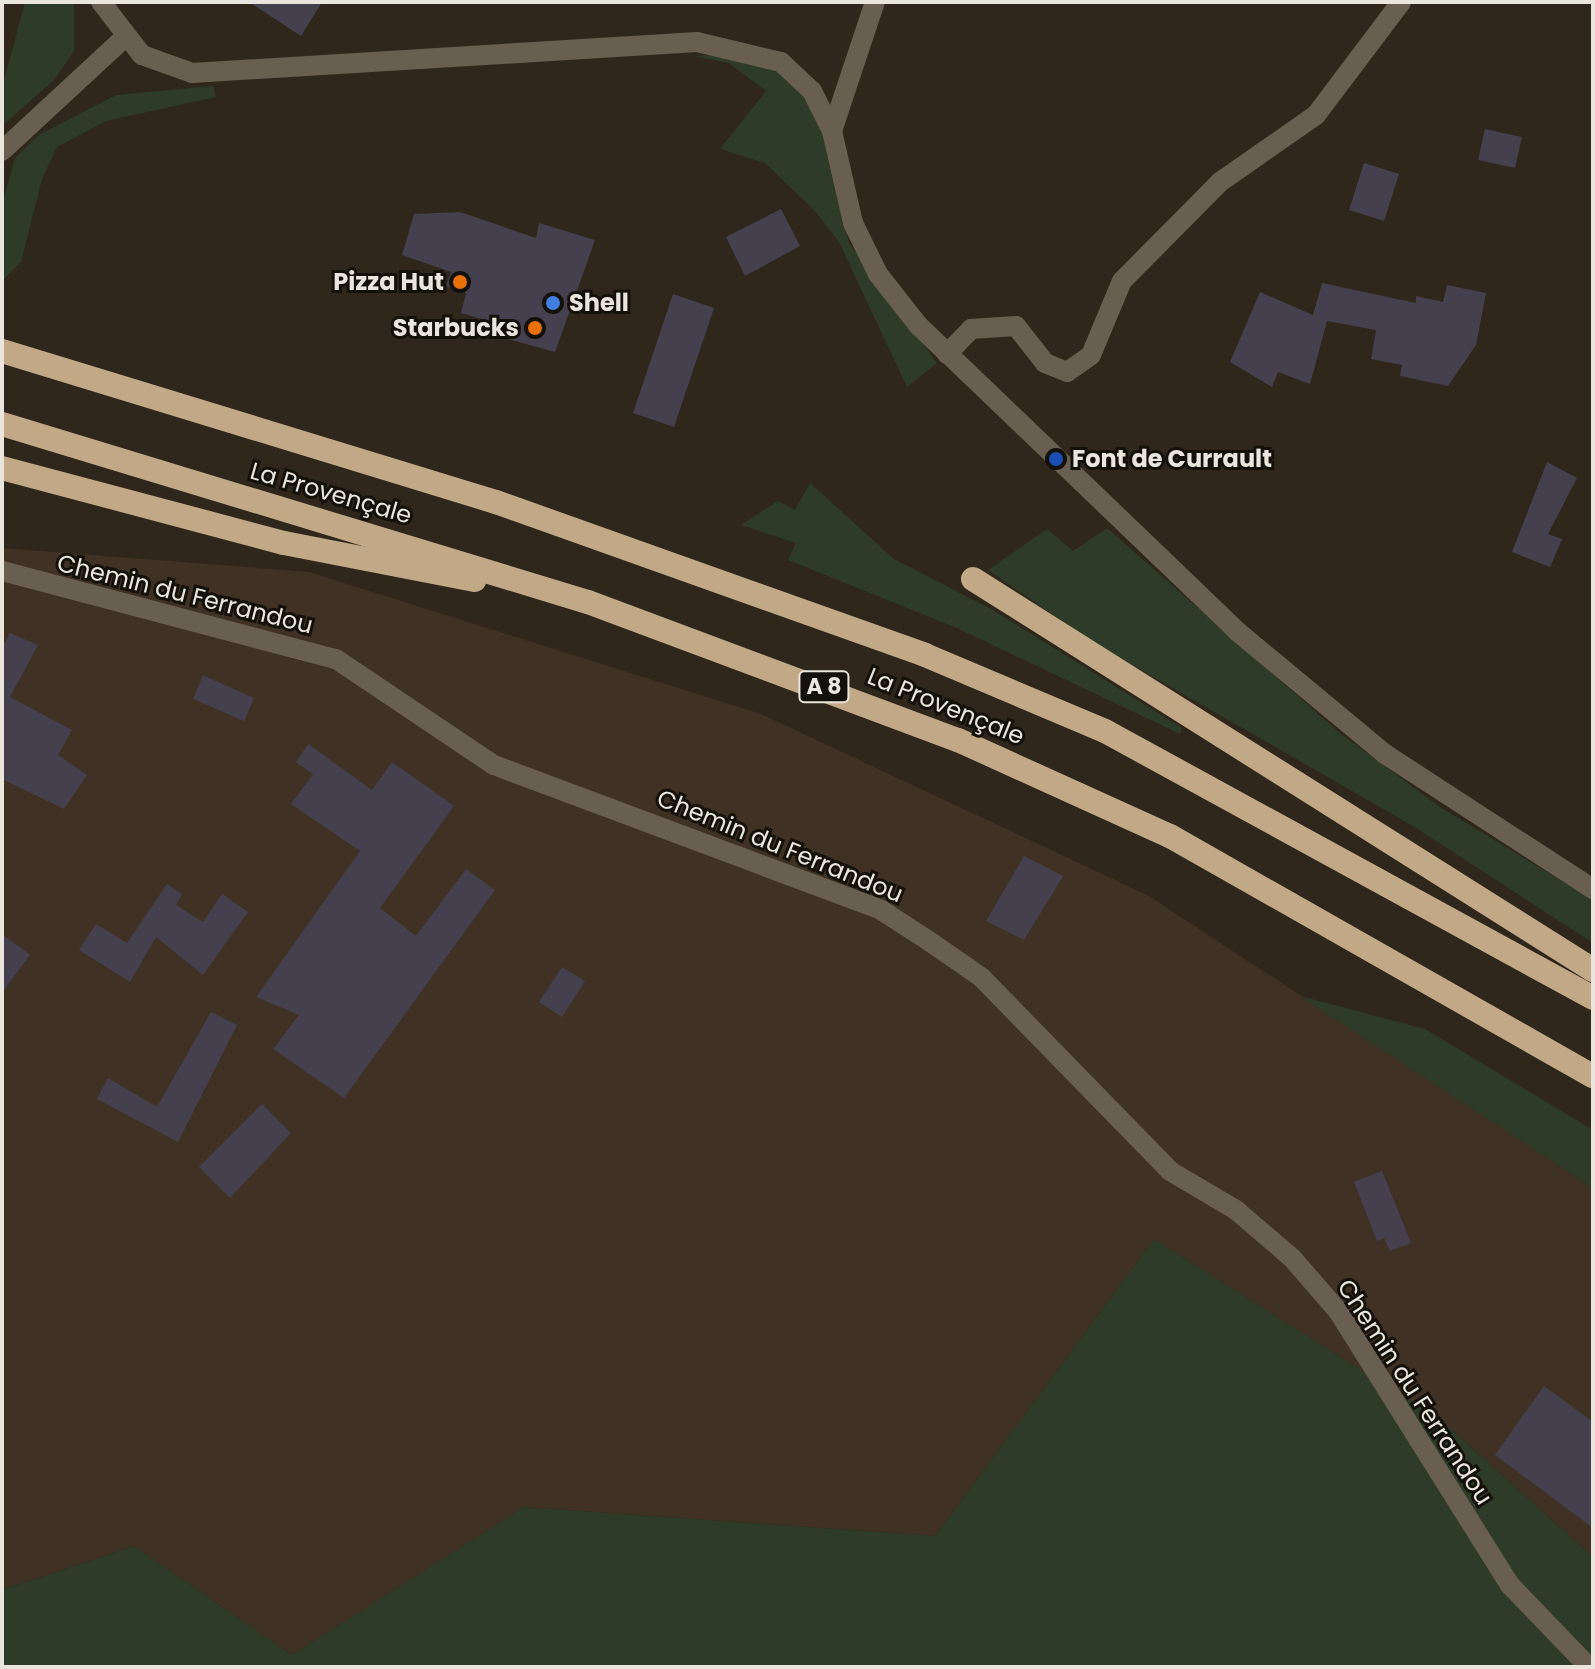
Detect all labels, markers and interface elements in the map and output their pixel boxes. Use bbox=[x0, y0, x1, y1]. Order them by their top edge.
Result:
place label: Pizza Hut bbox=[333, 268, 444, 296]
marker: Pizza Hut bbox=[451, 273, 469, 291]
place label: Shell bbox=[569, 289, 629, 317]
marker: Shell bbox=[544, 294, 562, 312]
place label: Starbucks bbox=[393, 314, 519, 342]
marker: Starbucks bbox=[526, 319, 544, 337]
place label: Font de Currault bbox=[1072, 445, 1272, 473]
marker: Font de Currault bbox=[1047, 450, 1065, 468]
street label: La Provençale bbox=[247, 456, 415, 530]
street label: Chemin du Ferrandou bbox=[54, 548, 316, 640]
street label: La Provençale bbox=[863, 661, 1029, 751]
road number: A 8 bbox=[798, 669, 850, 705]
street label: Chemin du Ferrandou bbox=[653, 783, 907, 909]
street label: Chemin du Ferrandou bbox=[1331, 1274, 1499, 1510]

